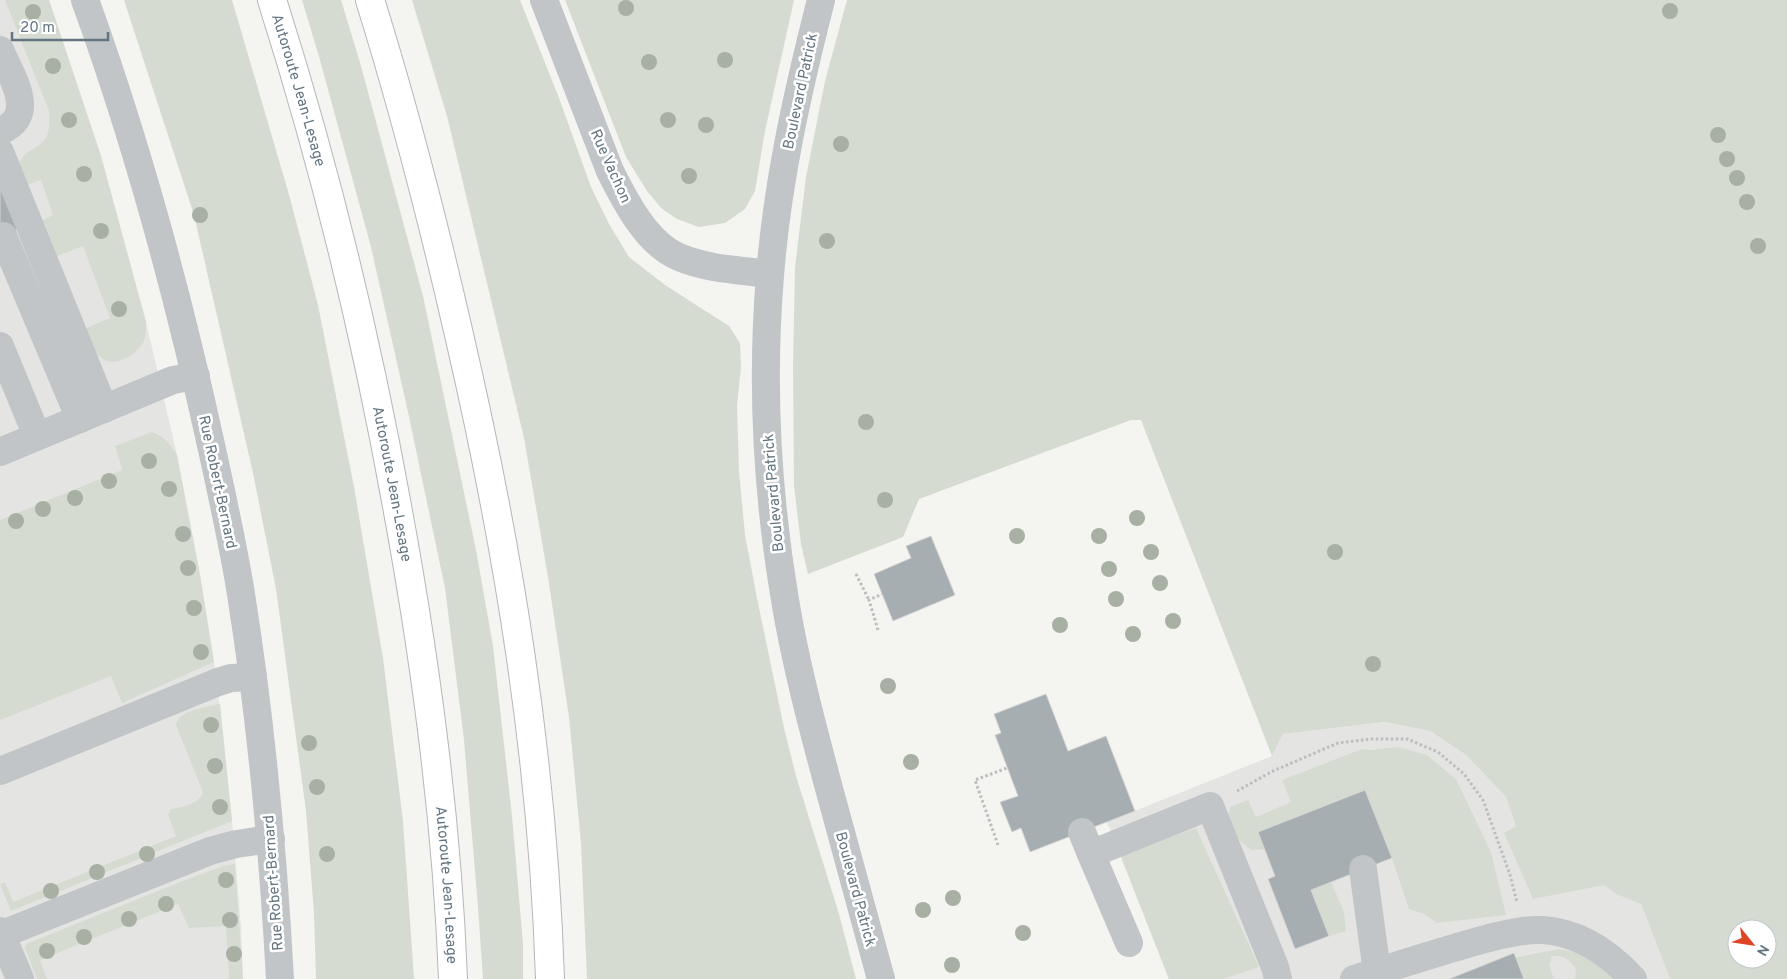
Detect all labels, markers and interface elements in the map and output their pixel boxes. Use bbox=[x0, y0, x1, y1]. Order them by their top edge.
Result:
scale bar bbox=[12, 10, 109, 42]
street label: Autoroute Jean-Lesage bbox=[266, 12, 329, 169]
text: 20 m bbox=[20, 19, 55, 38]
street label: Boulevard Patrick bbox=[780, 31, 823, 151]
street label: Rue Vachon bbox=[585, 127, 634, 207]
street label: Autoroute Jean-Lesage bbox=[367, 405, 415, 564]
street label: Rue Robert-Bernard bbox=[193, 414, 240, 551]
street label: Boulevard Patrick bbox=[760, 433, 789, 553]
street label: Autoroute Jean-Lesage bbox=[430, 805, 460, 964]
street label: Rue Robert-Bernard bbox=[260, 814, 289, 951]
street label: Boulevard Patrick bbox=[830, 830, 879, 949]
north arrow bbox=[1727, 919, 1777, 969]
text: N bbox=[1752, 941, 1772, 958]

